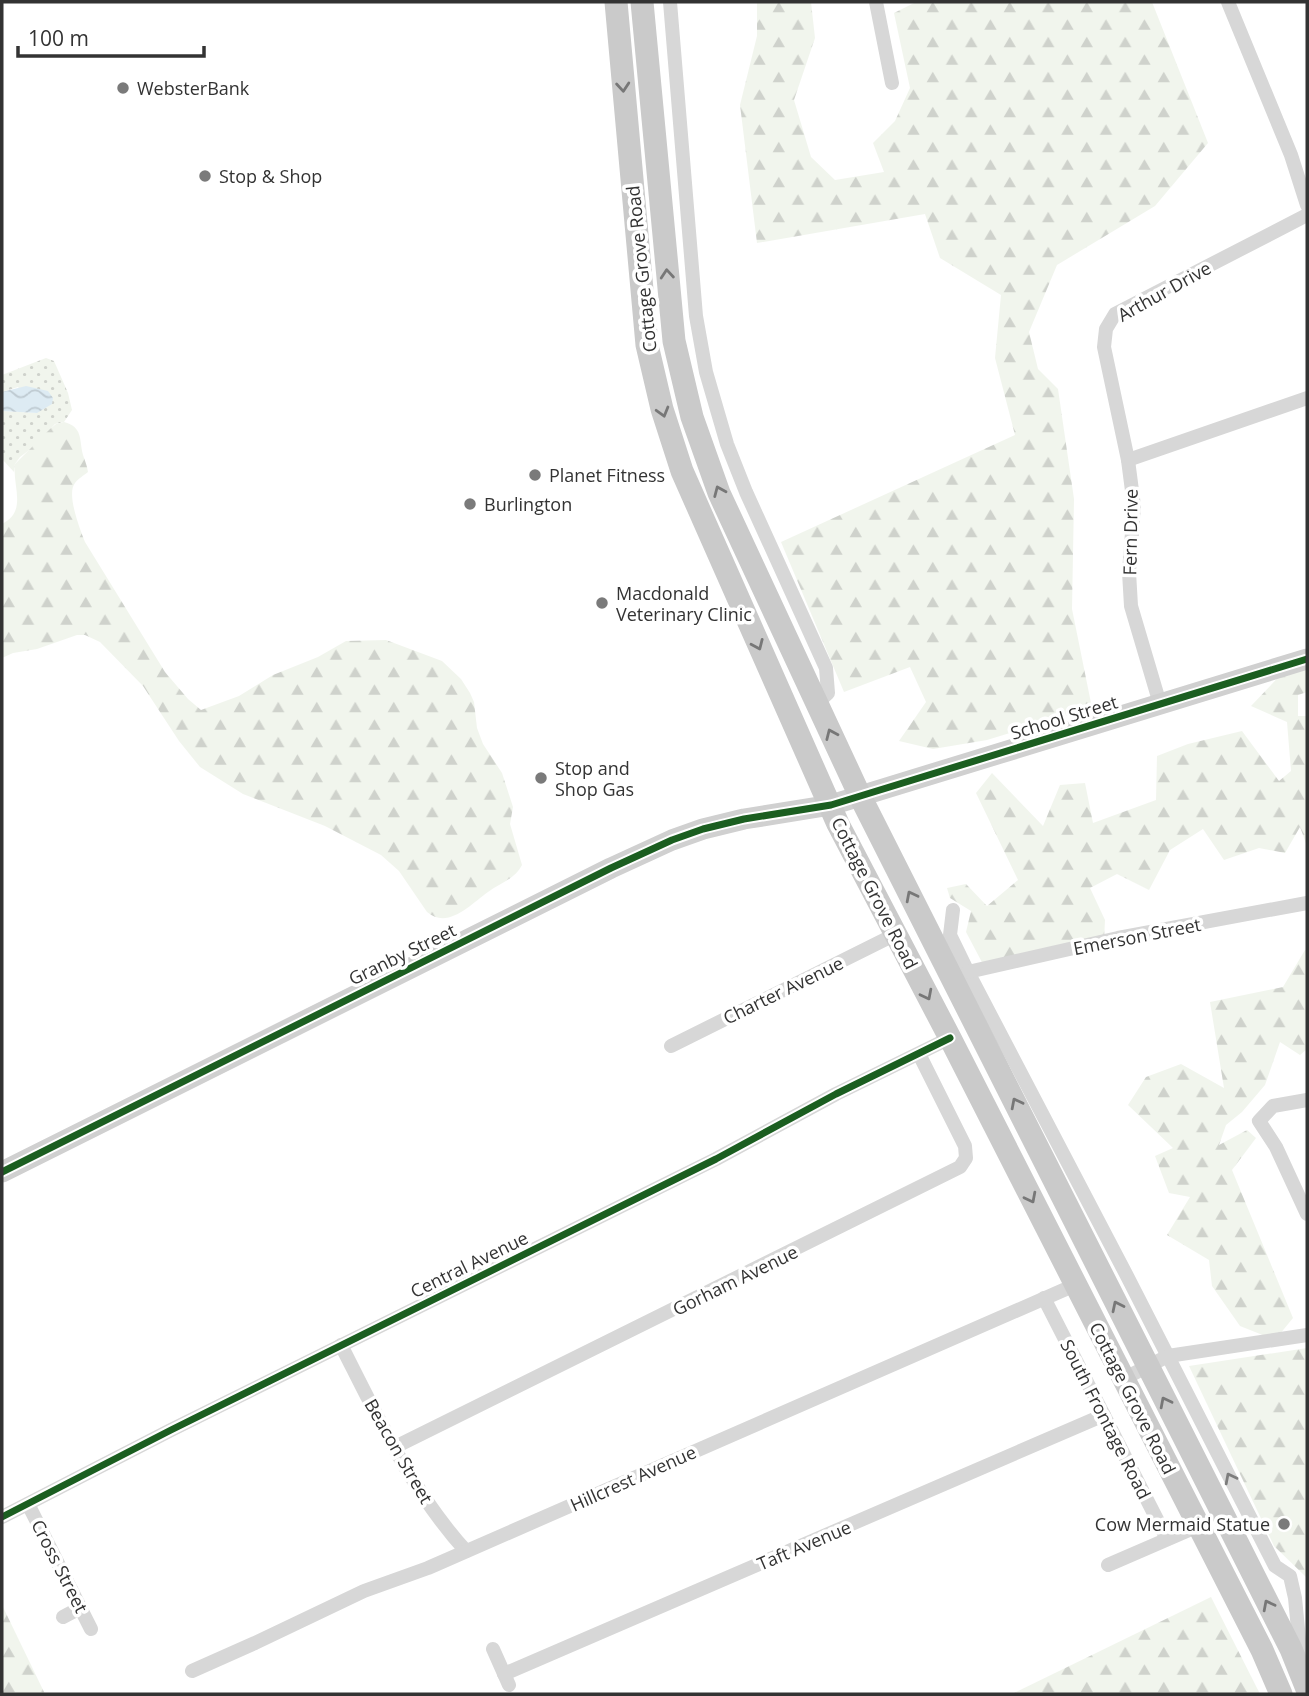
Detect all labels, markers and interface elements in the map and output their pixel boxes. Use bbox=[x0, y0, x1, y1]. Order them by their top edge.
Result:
scale bar bbox=[18, 14, 203, 58]
text: 100 m bbox=[28, 24, 89, 52]
place label: WebsterBank bbox=[137, 76, 250, 100]
marker: WebsterBank bbox=[115, 80, 131, 96]
one-way arrow bbox=[615, 82, 630, 93]
place label: Stop & Shop bbox=[219, 164, 322, 188]
marker: Stop & Shop bbox=[197, 168, 213, 184]
street label: Cottage Grove Road bbox=[620, 184, 662, 354]
street label: Arthur Drive bbox=[1113, 255, 1215, 327]
one-way arrow bbox=[660, 268, 675, 279]
one-way arrow bbox=[655, 405, 670, 417]
place label: Planet Fitness bbox=[549, 463, 665, 487]
marker: Planet Fitness bbox=[527, 467, 543, 483]
one-way arrow bbox=[713, 486, 727, 498]
street label: Fern Drive bbox=[1117, 489, 1143, 575]
place label: Burlington bbox=[484, 492, 572, 516]
marker: Burlington bbox=[462, 496, 478, 512]
place label: Macdonald Veterinary Clinic bbox=[616, 581, 752, 626]
marker: Macdonald Veterinary Clinic bbox=[594, 595, 610, 611]
one-way arrow bbox=[750, 638, 764, 650]
street label: School Street bbox=[1008, 689, 1120, 745]
one-way arrow bbox=[825, 729, 839, 741]
place label: Stop and Shop Gas bbox=[555, 756, 634, 801]
marker: Stop and Shop Gas bbox=[533, 770, 549, 786]
street label: Cottage Grove Road bbox=[826, 813, 924, 973]
one-way arrow bbox=[905, 891, 919, 903]
street label: Emerson Street bbox=[1071, 912, 1203, 960]
street label: Granby Street bbox=[344, 918, 460, 990]
street label: Charter Avenue bbox=[719, 951, 847, 1029]
one-way arrow bbox=[919, 988, 933, 1000]
one-way arrow bbox=[1010, 1098, 1024, 1110]
one-way arrow bbox=[1022, 1191, 1036, 1203]
street label: Central Avenue bbox=[406, 1225, 532, 1303]
street label: Gorham Avenue bbox=[668, 1239, 802, 1321]
one-way arrow bbox=[1112, 1301, 1126, 1313]
street label: Cottage Grove Road bbox=[1084, 1318, 1182, 1478]
street label: South Frontage Road bbox=[1055, 1335, 1157, 1503]
street label: Beacon Street bbox=[359, 1394, 439, 1508]
one-way arrow bbox=[1160, 1397, 1173, 1409]
street label: Hillcrest Avenue bbox=[566, 1440, 700, 1516]
one-way arrow bbox=[1225, 1473, 1239, 1485]
place label: Cow Mermaid Statue bbox=[1095, 1512, 1270, 1536]
street label: Taft Avenue bbox=[753, 1514, 855, 1576]
street label: Cross Street bbox=[26, 1515, 94, 1617]
marker: Cow Mermaid Statue bbox=[1276, 1516, 1292, 1532]
one-way arrow bbox=[1263, 1600, 1277, 1612]

